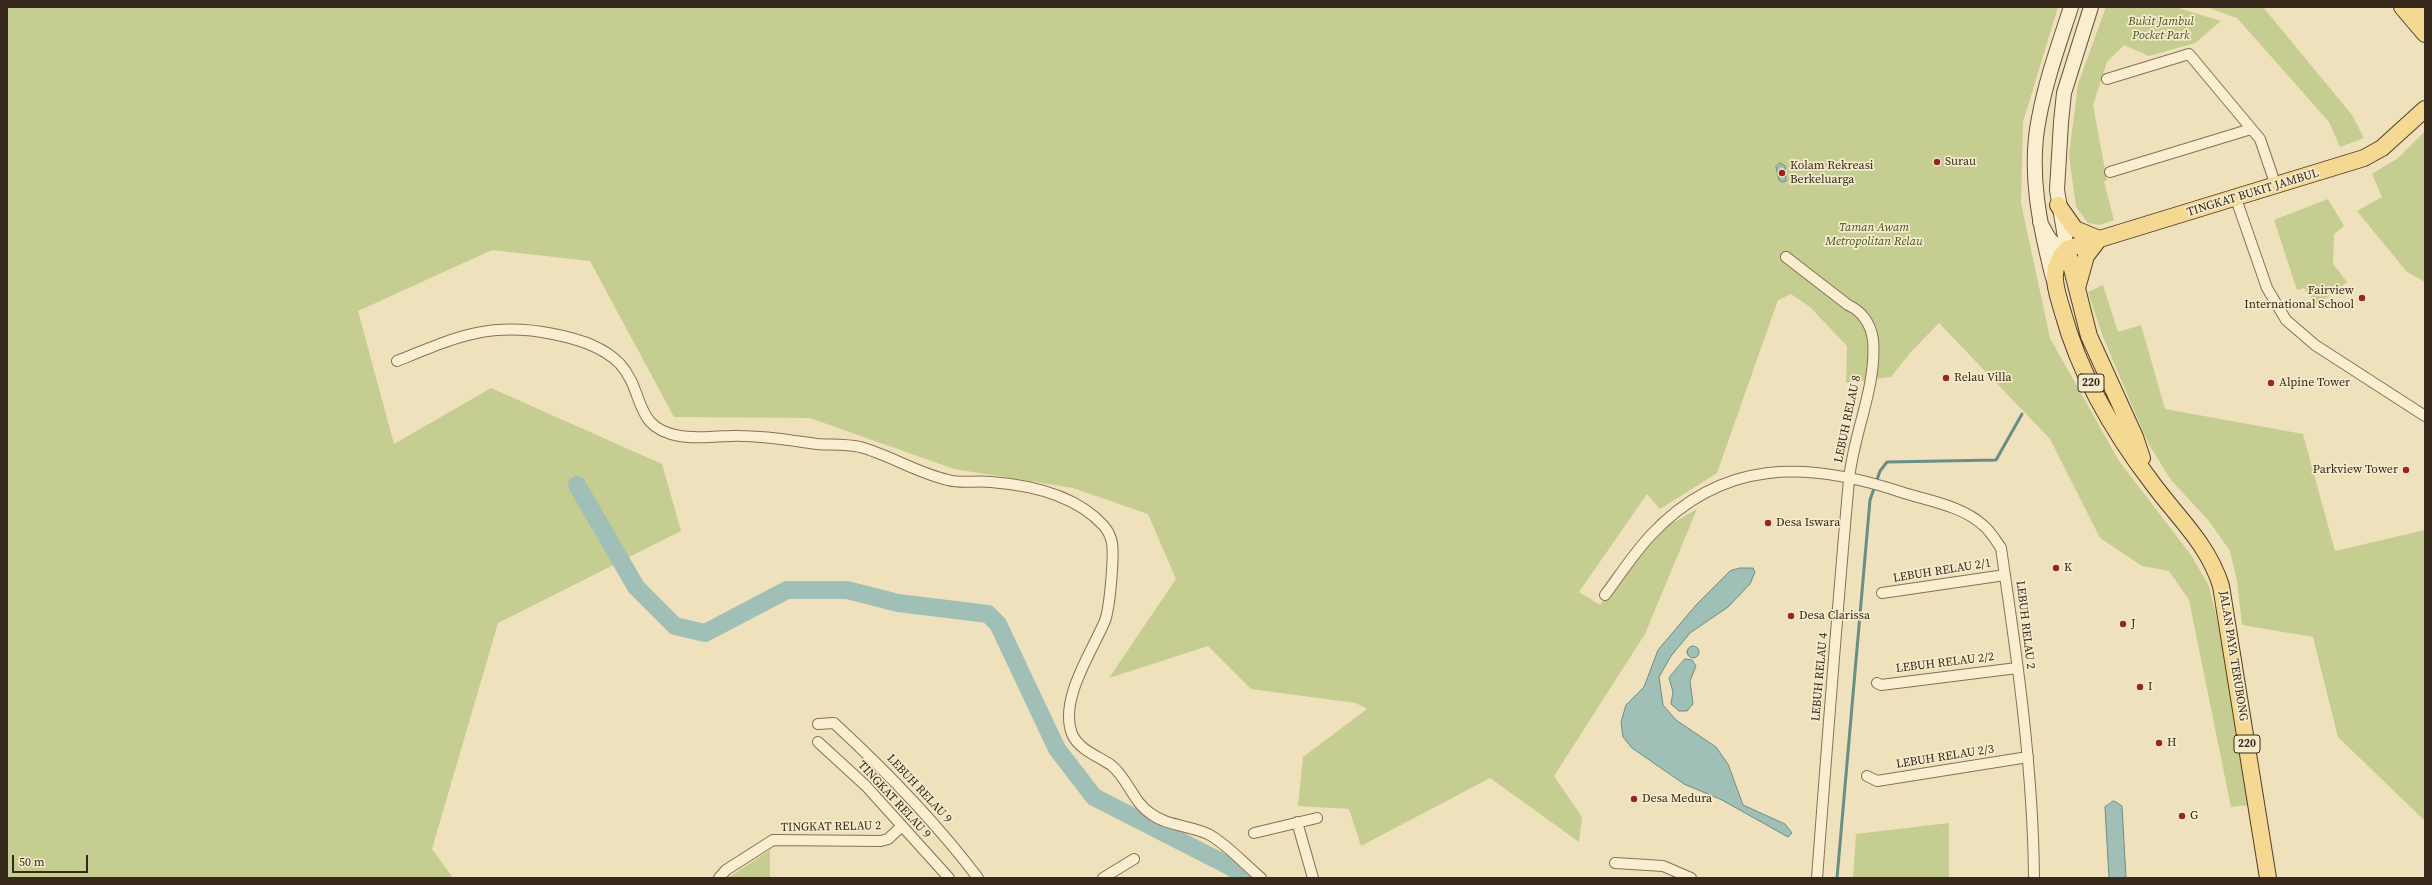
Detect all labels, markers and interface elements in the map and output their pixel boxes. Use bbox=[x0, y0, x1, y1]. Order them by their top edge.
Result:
park label: Bukit Jambul Pocket Park bbox=[2128, 15, 2194, 43]
place label: Surau bbox=[1945, 155, 1976, 169]
marker: Surau bbox=[1932, 157, 1942, 167]
place label: Kolam Rekreasi Berkeluarga bbox=[1790, 159, 1873, 187]
street label: TINGKAT BUKIT JAMBUL bbox=[2185, 166, 2321, 220]
marker: Kolam Rekreasi Berkeluarga bbox=[1777, 168, 1787, 178]
park label: Taman Awam Metropolitan Relau bbox=[1825, 221, 1923, 249]
place label: Fairview International School bbox=[2244, 284, 2354, 312]
marker: Fairview International School bbox=[2357, 293, 2367, 303]
place label: Relau Villa bbox=[1954, 371, 2011, 385]
marker: Relau Villa bbox=[1941, 373, 1951, 383]
street label: LEBUH RELAU 8 bbox=[1832, 374, 1864, 464]
road number: 220 bbox=[2078, 374, 2104, 392]
place label: Alpine Tower bbox=[2279, 376, 2350, 390]
marker: Alpine Tower bbox=[2266, 378, 2276, 388]
place label: Parkview Tower bbox=[2313, 463, 2398, 477]
marker: Parkview Tower bbox=[2401, 465, 2411, 475]
place label: Desa Iswara bbox=[1776, 516, 1840, 530]
marker: Desa Iswara bbox=[1763, 518, 1773, 528]
street label: LEBUH RELAU 2/1 bbox=[1892, 556, 1992, 586]
place label: K bbox=[2064, 561, 2072, 575]
marker: K bbox=[2051, 563, 2061, 573]
street label: LEBUH RELAU 2 bbox=[2012, 580, 2038, 670]
street label: JALAN PAYA TERUBONG bbox=[2216, 590, 2250, 722]
place label: Desa Clarissa bbox=[1799, 609, 1870, 623]
marker: Desa Clarissa bbox=[1786, 611, 1796, 621]
place label: J bbox=[2131, 617, 2135, 631]
marker: J bbox=[2118, 619, 2128, 629]
street label: LEBUH RELAU 4 bbox=[1809, 632, 1831, 722]
street label: LEBUH RELAU 2/2 bbox=[1895, 650, 1995, 676]
place label: I bbox=[2148, 680, 2152, 694]
marker: I bbox=[2135, 682, 2145, 692]
road number: 220 bbox=[2234, 735, 2260, 753]
place label: H bbox=[2167, 736, 2176, 750]
marker: H bbox=[2154, 738, 2164, 748]
street label: LEBUH RELAU 2/3 bbox=[1895, 742, 1995, 772]
street label: LEBUH RELAU 9 bbox=[883, 752, 955, 826]
street label: TINGKAT RELAU 9 bbox=[854, 758, 934, 842]
place label: Desa Medura bbox=[1642, 792, 1712, 806]
marker: Desa Medura bbox=[1629, 794, 1639, 804]
place label: G bbox=[2190, 809, 2198, 823]
marker: G bbox=[2177, 811, 2187, 821]
street label: TINGKAT RELAU 2 bbox=[781, 819, 881, 835]
scale bar bbox=[14, 847, 90, 873]
text: 50 m bbox=[19, 854, 45, 870]

